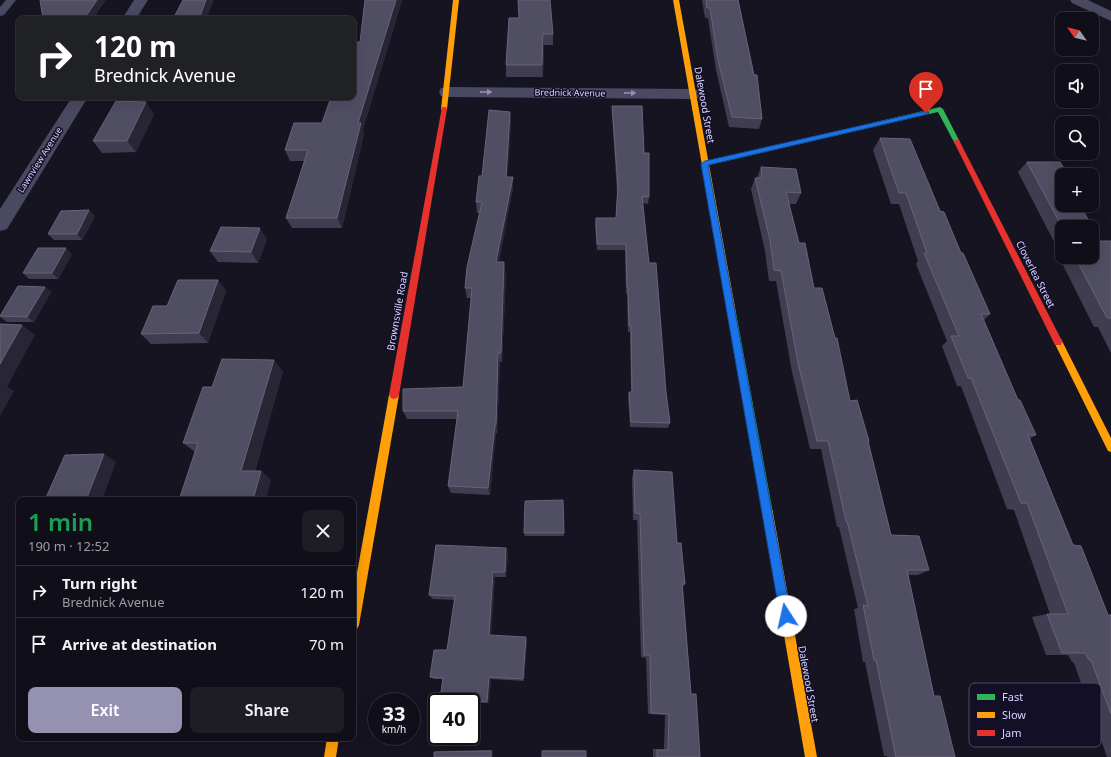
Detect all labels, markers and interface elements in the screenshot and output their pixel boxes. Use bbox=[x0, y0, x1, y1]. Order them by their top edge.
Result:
north arrow bbox=[1055, 12, 1099, 56]
map controls bbox=[1055, 12, 1099, 264]
text: 120 m bbox=[94, 27, 177, 65]
icon: right bbox=[28, 32, 80, 84]
text: Brednick Avenue bbox=[94, 63, 236, 87]
button: sound bbox=[1055, 64, 1099, 108]
street label: Dalewood Street bbox=[691, 66, 719, 145]
pin bbox=[909, 72, 943, 113]
icon: arrive bbox=[915, 78, 937, 100]
street label: Brednick Avenue bbox=[534, 85, 606, 100]
one-way arrow bbox=[480, 89, 493, 95]
one-way arrow bbox=[624, 90, 637, 96]
button: search bbox=[1055, 116, 1099, 160]
street label: Lawnview Avenue bbox=[14, 124, 65, 195]
button: + bbox=[1055, 168, 1099, 212]
button: − bbox=[1055, 220, 1099, 264]
street label: Cloverlea Street bbox=[1013, 238, 1059, 310]
street label: Brownsville Road bbox=[383, 270, 411, 352]
text: 1 min bbox=[28, 505, 93, 538]
button: close bbox=[302, 510, 344, 552]
text: 190 m · 12:52 bbox=[28, 537, 109, 555]
text: Turn right bbox=[62, 573, 137, 593]
icon: right bbox=[28, 581, 50, 603]
text: 120 m bbox=[300, 582, 344, 602]
text: Brednick Avenue bbox=[62, 593, 164, 611]
position arrow bbox=[765, 595, 807, 637]
icon: arrive bbox=[28, 633, 50, 655]
text: Arrive at destination bbox=[62, 634, 217, 654]
text: 70 m bbox=[309, 634, 344, 654]
street label: Dalewood Street bbox=[795, 645, 823, 724]
legend bbox=[969, 683, 1101, 747]
button: Exit bbox=[28, 687, 182, 733]
button: Share bbox=[190, 687, 344, 733]
text: Fast bbox=[1002, 689, 1023, 704]
speed limit sign: 40 bbox=[428, 693, 480, 745]
text: 33 bbox=[383, 700, 405, 727]
text: Slow bbox=[1002, 707, 1026, 722]
text: km/h bbox=[382, 722, 406, 736]
text: Jam bbox=[1001, 725, 1021, 740]

